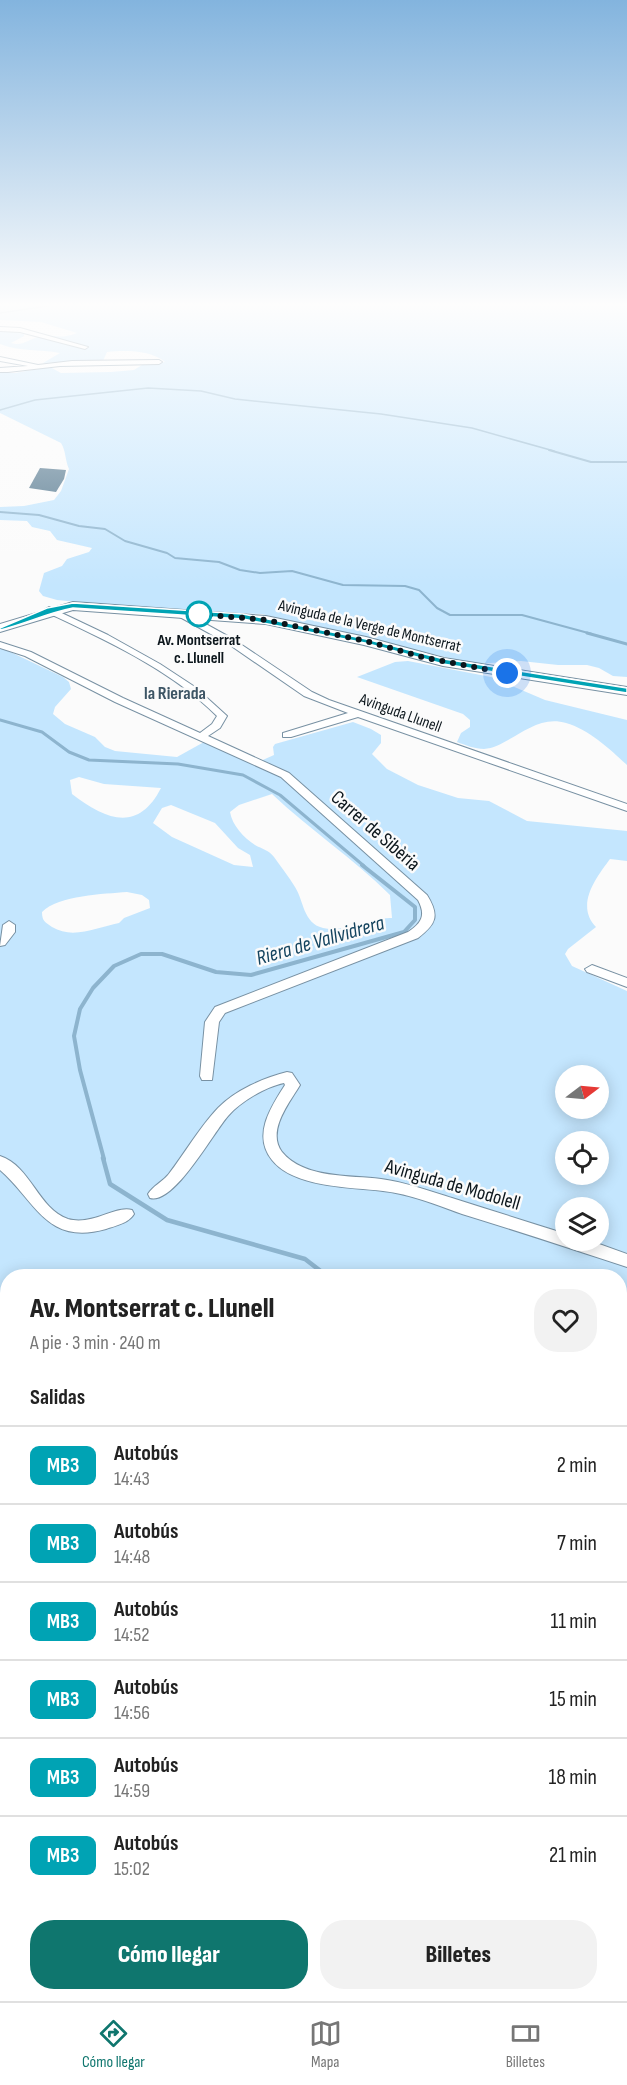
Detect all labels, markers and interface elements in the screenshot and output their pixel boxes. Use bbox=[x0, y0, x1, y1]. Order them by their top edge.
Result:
street label: Avinguda de la Verge de Montserrat bbox=[276, 596, 463, 657]
marker: Av. Montserrat c. Llunell bbox=[186, 601, 212, 627]
place label: Av. Montserrat c. Llunell bbox=[156, 631, 241, 668]
your location bbox=[492, 658, 522, 688]
district label: la Rierada bbox=[144, 683, 206, 704]
street label: Avinguda Llunell bbox=[356, 689, 444, 737]
street label: Carrer de Sibèria bbox=[326, 785, 425, 876]
water label: Riera de Vallvidrera bbox=[253, 910, 388, 971]
north arrow bbox=[555, 1065, 609, 1119]
map controls bbox=[555, 1065, 609, 1251]
button: locate bbox=[555, 1131, 609, 1185]
street label: Avinguda de Modolell bbox=[381, 1154, 523, 1216]
button: layers bbox=[555, 1197, 609, 1251]
button: heart bbox=[534, 1289, 597, 1352]
text: Av. Montserrat c. Llunell bbox=[30, 1292, 274, 1325]
text: A pie · 3 min · 240 m bbox=[30, 1331, 161, 1355]
text: Salidas bbox=[30, 1384, 85, 1411]
text: Autobús bbox=[114, 1440, 178, 1467]
text: 2 min bbox=[557, 1452, 597, 1479]
text: MB3 bbox=[47, 1453, 79, 1478]
text: 14:43 bbox=[114, 1467, 150, 1491]
text: Autobús bbox=[114, 1518, 178, 1545]
text: 7 min bbox=[557, 1530, 597, 1557]
text: MB3 bbox=[47, 1531, 79, 1556]
text: 14:48 bbox=[114, 1545, 150, 1569]
text: Autobús bbox=[114, 1596, 178, 1623]
text: 11 min bbox=[550, 1608, 597, 1635]
text: MB3 bbox=[47, 1609, 79, 1634]
text: 14:52 bbox=[114, 1623, 149, 1647]
text: Autobús bbox=[114, 1674, 178, 1701]
text: 15 min bbox=[549, 1686, 597, 1713]
text: MB3 bbox=[47, 1687, 79, 1712]
text: 14:56 bbox=[114, 1701, 150, 1725]
text: Autobús bbox=[114, 1752, 178, 1779]
text: 18 min bbox=[549, 1764, 597, 1791]
text: MB3 bbox=[47, 1765, 79, 1790]
text: 14:59 bbox=[114, 1779, 150, 1803]
text: Autobús bbox=[114, 1830, 178, 1857]
text: 21 min bbox=[549, 1842, 597, 1869]
text: MB3 bbox=[47, 1843, 79, 1868]
text: 15:02 bbox=[114, 1857, 150, 1881]
button: Cómo llegar bbox=[30, 1920, 308, 1989]
button: Billetes bbox=[320, 1920, 597, 1989]
tab: Cómo llegar bbox=[82, 2017, 145, 2072]
tab: Mapa bbox=[309, 2017, 342, 2072]
tab: Billetes bbox=[506, 2017, 545, 2072]

